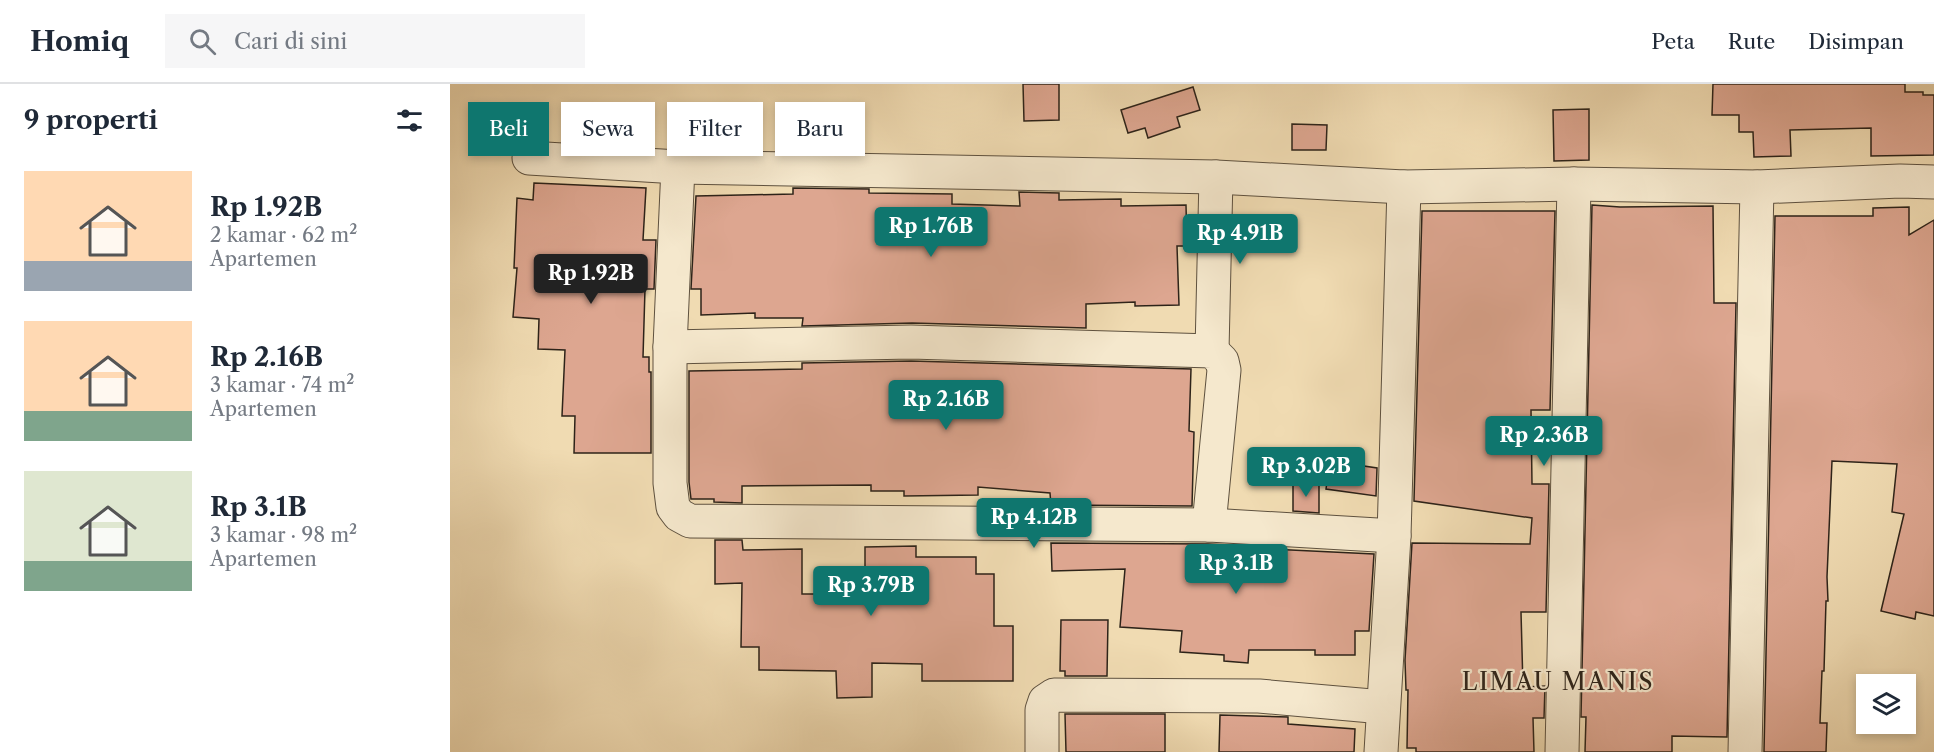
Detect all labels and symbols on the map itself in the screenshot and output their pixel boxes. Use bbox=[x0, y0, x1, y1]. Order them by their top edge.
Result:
pin: Rp 1.76B bbox=[869, 207, 993, 258]
pin: Rp 4.91B bbox=[1178, 214, 1302, 265]
pin: Rp 1.92B bbox=[529, 254, 653, 305]
pin: Rp 2.16B bbox=[884, 380, 1008, 431]
pin: Rp 2.36B bbox=[1482, 416, 1606, 467]
pin: Rp 3.02B bbox=[1244, 447, 1368, 498]
pin: Rp 4.12B bbox=[972, 498, 1096, 549]
pin: Rp 3.1B bbox=[1181, 544, 1291, 595]
pin: Rp 3.79B bbox=[809, 566, 933, 617]
district label: LIMAU MANIS bbox=[1462, 667, 1654, 696]

